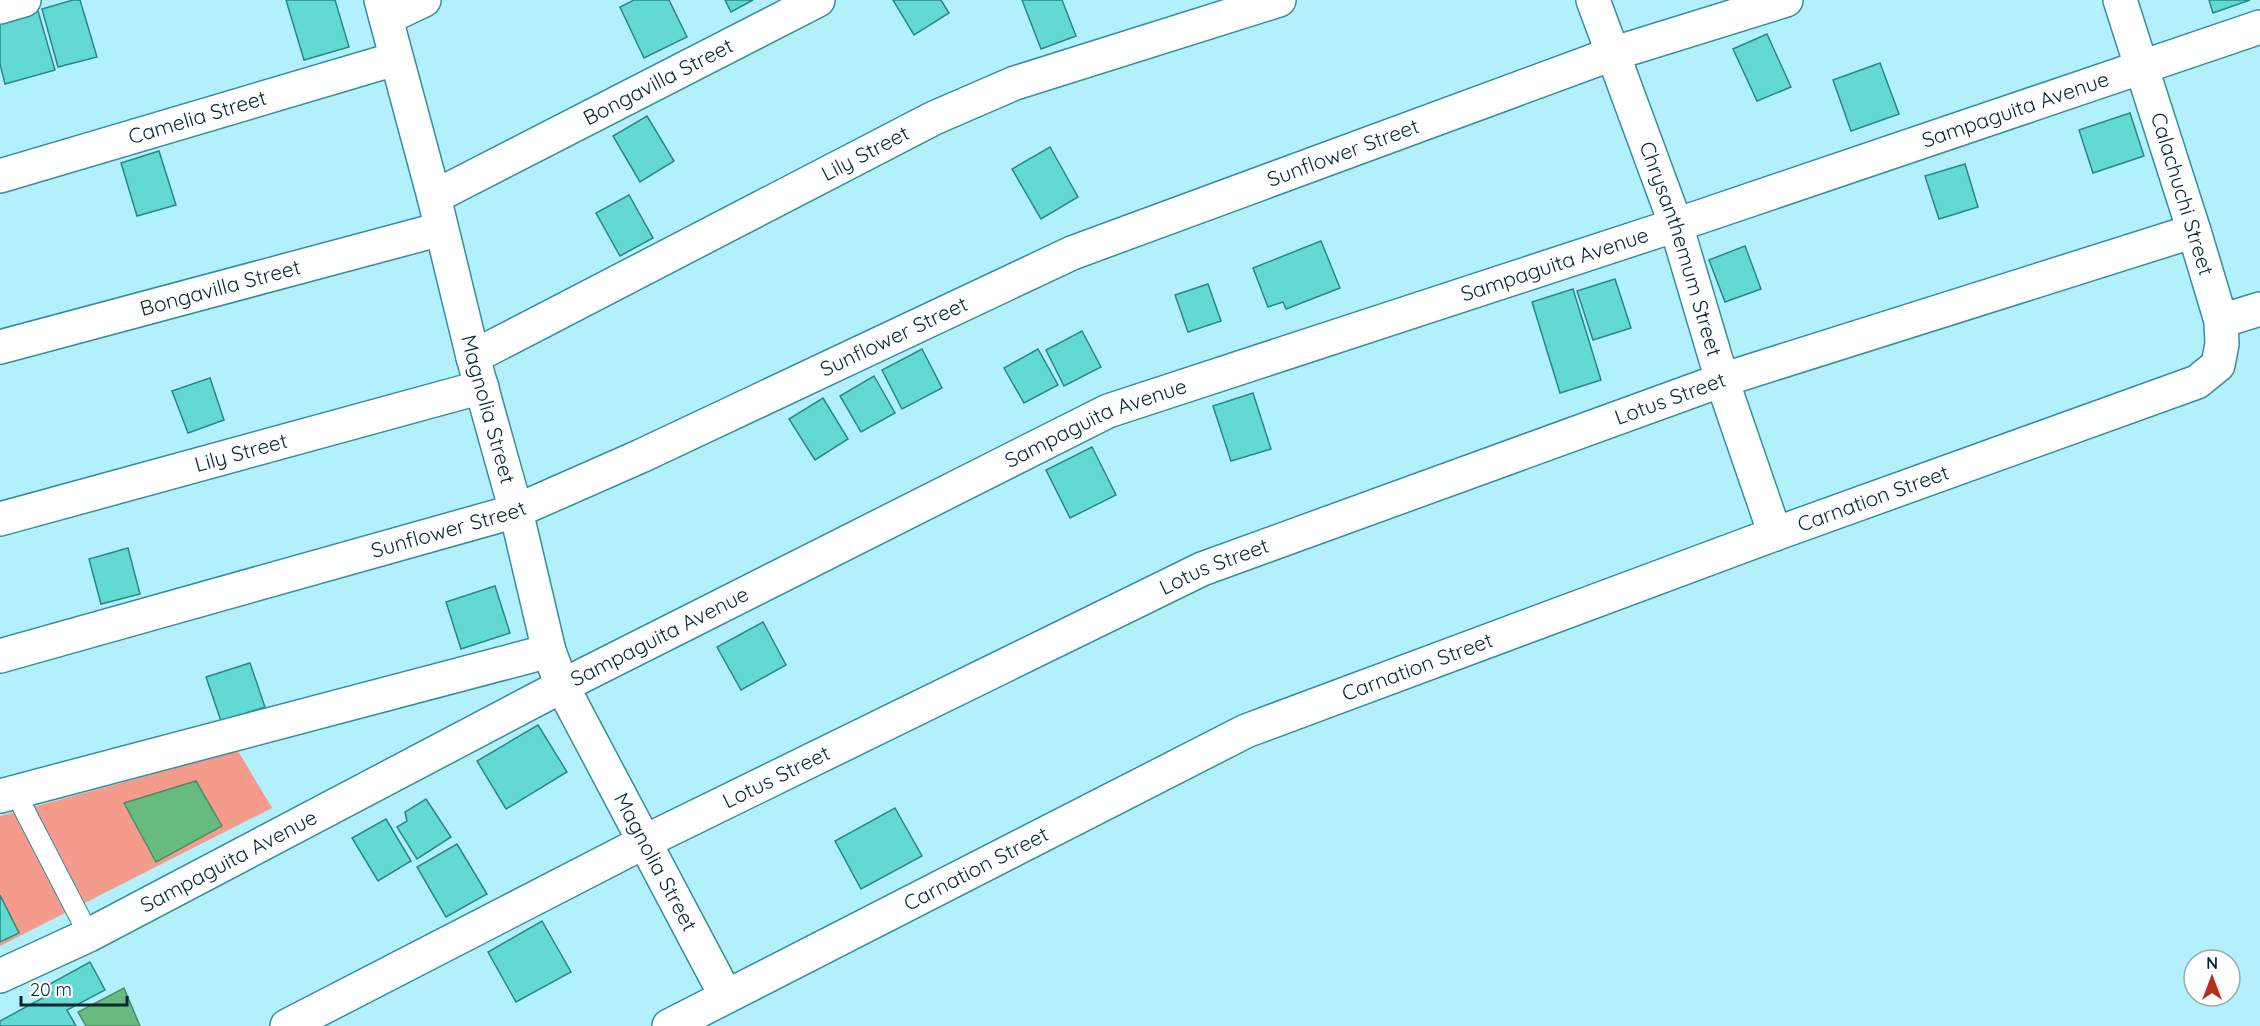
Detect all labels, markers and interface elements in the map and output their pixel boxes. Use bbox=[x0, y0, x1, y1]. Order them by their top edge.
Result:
street label: Bongavilla Street bbox=[578, 32, 737, 130]
street label: Sampaguita Avenue bbox=[1918, 65, 2112, 153]
street label: Camelia Street bbox=[125, 84, 269, 149]
street label: Calachuchi Street bbox=[2146, 109, 2220, 278]
street label: Sunflower Street bbox=[1263, 112, 1422, 192]
street label: Lily Street bbox=[817, 119, 913, 186]
street label: Chrysanthemum Street bbox=[1634, 137, 1728, 359]
street label: Sampaguita Avenue bbox=[1457, 221, 1652, 307]
street label: Bongavilla Street bbox=[137, 253, 303, 321]
street label: Sunflower Street bbox=[816, 290, 971, 382]
street label: Magnolia Street bbox=[456, 332, 522, 486]
street label: Lotus Street bbox=[1611, 366, 1729, 430]
street label: Sampaguita Avenue bbox=[1000, 372, 1190, 473]
street label: Lily Street bbox=[191, 427, 290, 477]
street label: Carnation Street bbox=[1794, 458, 1952, 537]
street label: Sunflower Street bbox=[368, 494, 530, 563]
street label: Lotus Street bbox=[1155, 532, 1272, 600]
street label: Sampaguita Avenue bbox=[566, 580, 753, 692]
street label: Carnation Street bbox=[1338, 626, 1496, 706]
street label: Lotus Street bbox=[718, 739, 834, 813]
street label: Magnolia Street bbox=[609, 788, 703, 935]
street label: Sampaguita Avenue bbox=[136, 803, 321, 918]
street label: Carnation Street bbox=[899, 820, 1052, 916]
north arrow bbox=[2182, 948, 2242, 1008]
text: N bbox=[2206, 953, 2218, 973]
scale bar bbox=[21, 969, 128, 1007]
text: 20 m bbox=[30, 978, 72, 1001]

